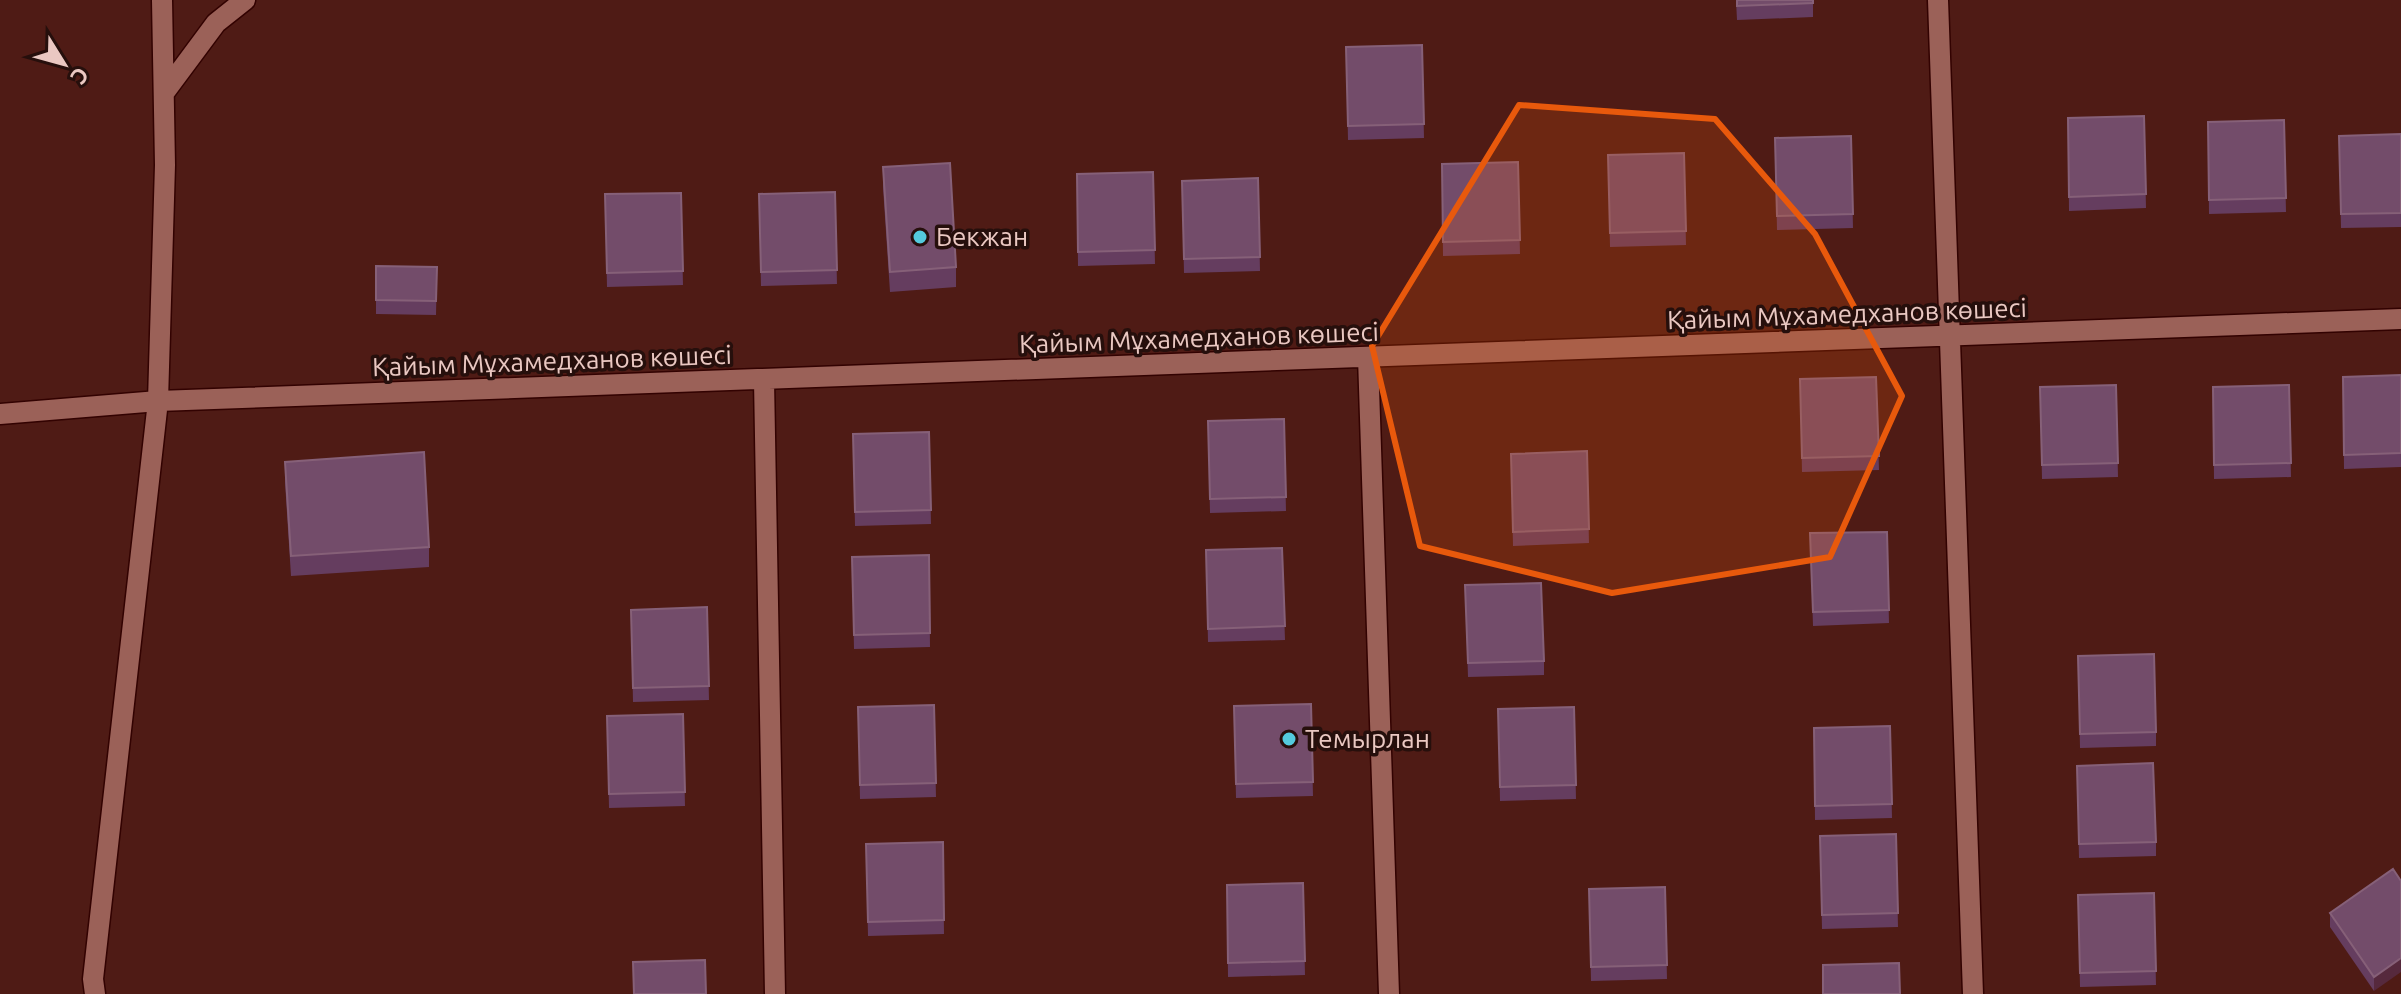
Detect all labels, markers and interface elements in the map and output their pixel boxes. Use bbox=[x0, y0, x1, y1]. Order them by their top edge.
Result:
north arrow bbox=[24, 24, 104, 104]
text: С bbox=[66, 63, 95, 89]
place label: Бекжан bbox=[936, 222, 1028, 251]
marker: Бекжан bbox=[911, 228, 929, 246]
street label: Қайым Мұхамедханов көшесі bbox=[1667, 293, 2027, 334]
street label: Қайым Мұхамедханов көшесі bbox=[1019, 317, 1379, 358]
street label: Қайым Мұхамедханов көшесі bbox=[372, 340, 732, 381]
place label: Темырлан bbox=[1305, 724, 1430, 753]
marker: Темырлан bbox=[1280, 730, 1298, 748]

